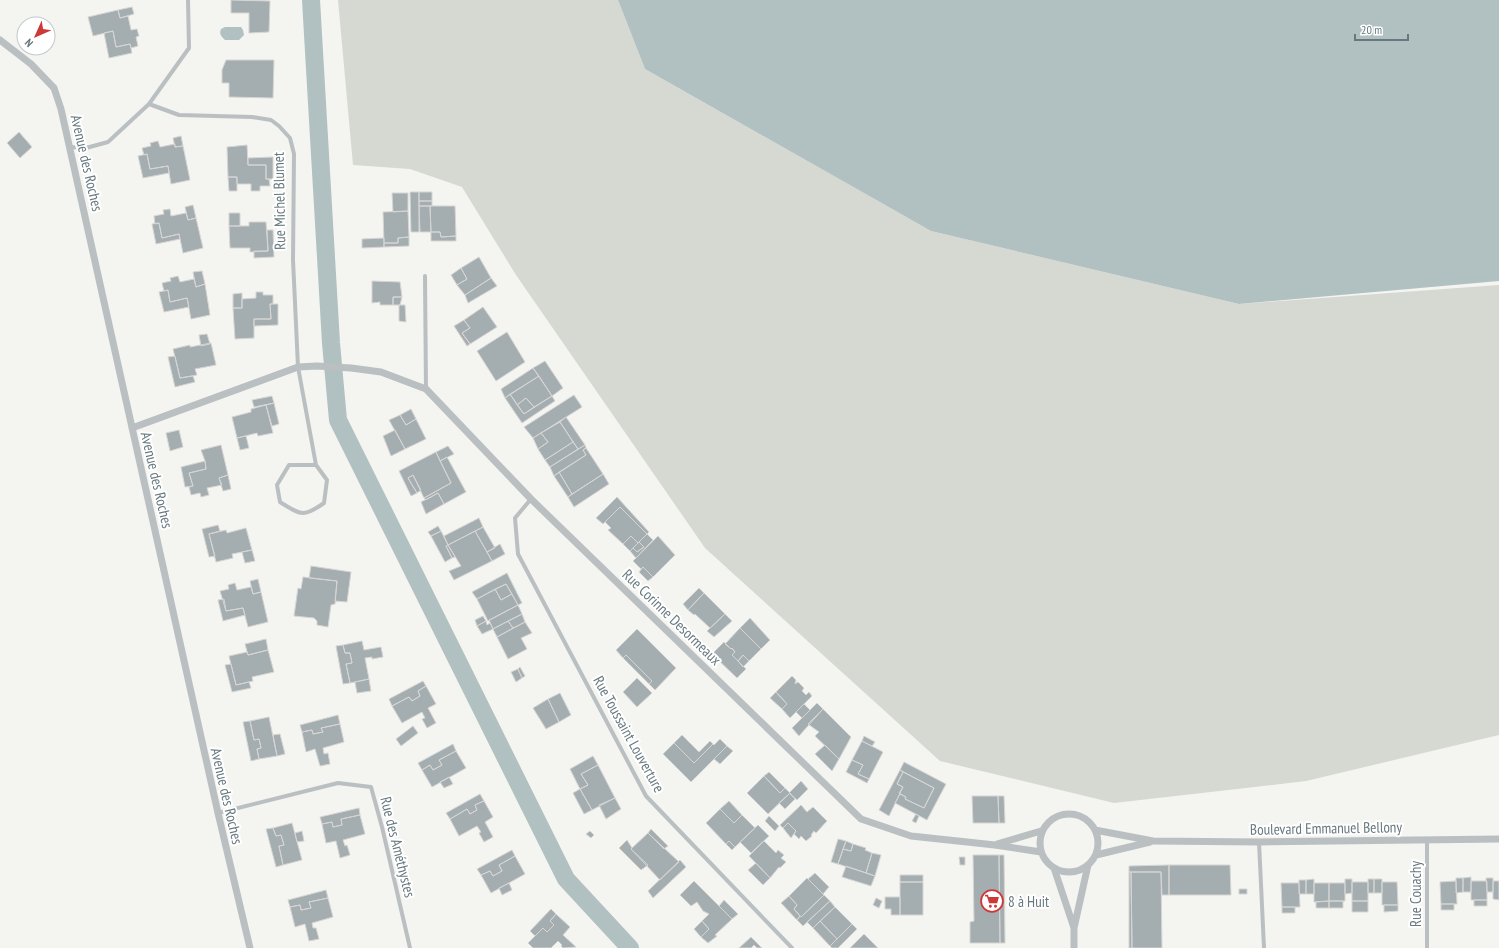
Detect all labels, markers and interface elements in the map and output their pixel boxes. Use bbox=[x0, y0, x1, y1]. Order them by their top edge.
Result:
north arrow bbox=[16, 16, 56, 56]
scale bar bbox=[1355, 16, 1408, 42]
text: 20 m bbox=[1361, 22, 1382, 37]
text: N bbox=[22, 36, 36, 50]
street label: Avenue des Roches bbox=[67, 113, 107, 213]
street label: Rue Michel Blumet bbox=[269, 152, 289, 250]
street label: Avenue des Roches bbox=[137, 430, 177, 530]
street label: Rue Corinne Desormeaux bbox=[619, 565, 725, 669]
street label: Rue Toussaint Louverture bbox=[589, 672, 669, 796]
street label: Avenue des Roches bbox=[207, 746, 247, 846]
street label: Rue des Améthystes bbox=[376, 795, 420, 899]
street label: Boulevard Emmanuel Bellony bbox=[1250, 817, 1403, 839]
street label: Rue Couachy bbox=[1406, 861, 1425, 927]
supermarket icon: 8 à Huit bbox=[979, 888, 1005, 914]
place label: 8 à Huit bbox=[1008, 892, 1049, 911]

